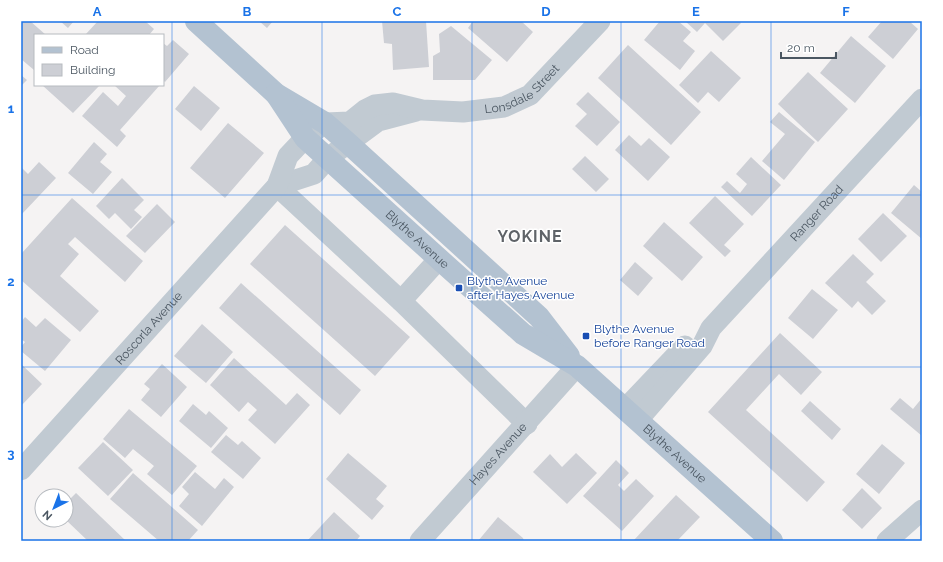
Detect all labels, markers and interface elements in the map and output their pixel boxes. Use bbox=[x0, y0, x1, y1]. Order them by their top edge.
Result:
text: A bbox=[93, 4, 102, 19]
text: B bbox=[243, 4, 252, 19]
text: C bbox=[393, 4, 402, 19]
text: D bbox=[541, 4, 551, 19]
text: E bbox=[692, 4, 700, 19]
text: F bbox=[842, 4, 850, 19]
legend bbox=[34, 34, 164, 86]
scale bar bbox=[781, 34, 836, 60]
text: 20 m bbox=[787, 41, 815, 55]
text: Road bbox=[70, 43, 99, 57]
street label: Lonsdale Street bbox=[484, 62, 562, 116]
text: Building bbox=[70, 63, 116, 77]
text: 1 bbox=[8, 101, 15, 116]
street label: Ranger Road bbox=[787, 182, 846, 244]
street label: Blythe Avenue bbox=[383, 207, 452, 272]
district label: YOKINE bbox=[497, 227, 563, 246]
text: 2 bbox=[7, 274, 15, 289]
place label: Blythe Avenue after Hayes Avenue bbox=[467, 274, 574, 302]
marker: Blythe Avenue after Hayes Avenue bbox=[454, 283, 464, 293]
street label: Roscorla Avenue bbox=[113, 289, 185, 367]
place label: Blythe Avenue before Ranger Road bbox=[594, 322, 705, 350]
marker: Blythe Avenue before Ranger Road bbox=[581, 331, 591, 341]
street label: Hayes Avenue bbox=[467, 420, 530, 488]
street label: Blythe Avenue bbox=[640, 422, 709, 486]
text: 3 bbox=[7, 446, 15, 461]
north arrow bbox=[34, 488, 74, 528]
text: N bbox=[40, 507, 55, 523]

